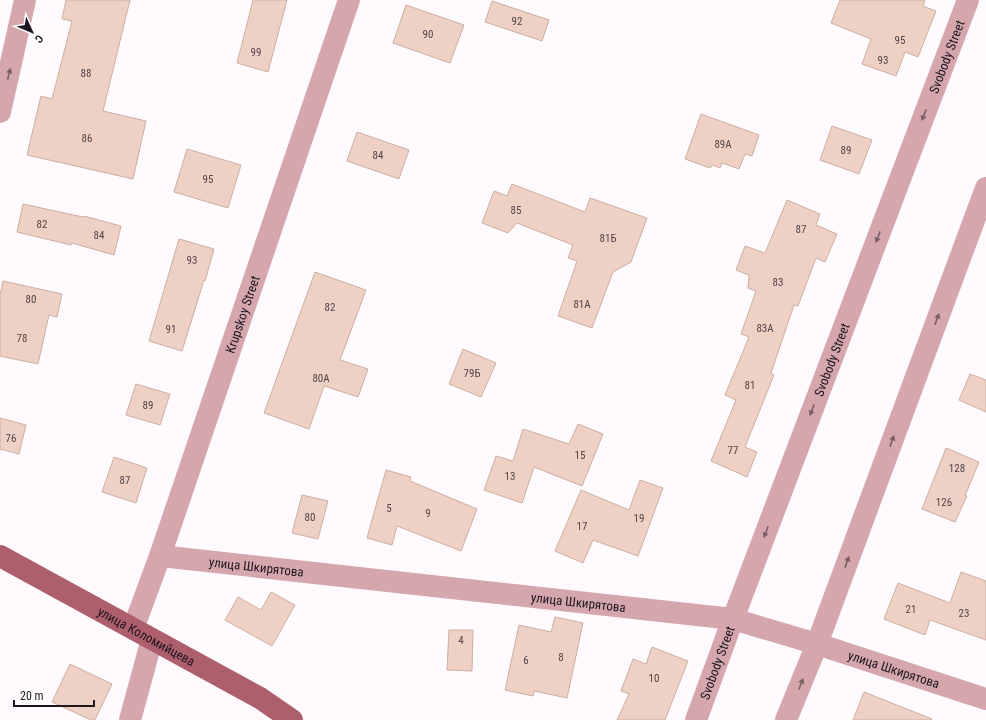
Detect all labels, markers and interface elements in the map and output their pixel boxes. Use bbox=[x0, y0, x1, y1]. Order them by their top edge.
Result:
north arrow bbox=[12, 12, 52, 52]
house number: 92 bbox=[512, 15, 522, 28]
street label: Svobody Street bbox=[926, 18, 967, 95]
house number: 90 bbox=[423, 28, 433, 41]
text: С bbox=[32, 32, 46, 45]
house number: 95 bbox=[895, 34, 905, 47]
house number: 99 bbox=[251, 46, 261, 59]
house number: 93 bbox=[878, 54, 888, 67]
house number: 88 bbox=[81, 67, 91, 80]
one-way arrow bbox=[6, 68, 12, 80]
one-way arrow bbox=[921, 109, 927, 121]
house number: 86 bbox=[82, 132, 92, 145]
house number: 89А bbox=[714, 138, 732, 151]
house number: 89 bbox=[841, 144, 851, 157]
house number: 84 bbox=[373, 149, 384, 162]
house number: 95 bbox=[203, 173, 213, 186]
house number: 85 bbox=[511, 204, 521, 217]
house number: 82 bbox=[37, 218, 47, 231]
house number: 87 bbox=[796, 223, 806, 236]
house number: 84 bbox=[94, 229, 105, 242]
one-way arrow bbox=[875, 231, 881, 243]
house number: 81Б bbox=[600, 232, 616, 245]
house number: 93 bbox=[187, 254, 197, 267]
street label: Krupskoy Street bbox=[222, 274, 262, 355]
house number: 83 bbox=[773, 276, 783, 289]
house number: 80 bbox=[26, 293, 36, 306]
house number: 81А bbox=[573, 298, 591, 311]
house number: 82 bbox=[325, 301, 335, 314]
one-way arrow bbox=[935, 312, 941, 324]
street label: Svobody Street bbox=[811, 321, 852, 398]
house number: 83А bbox=[756, 322, 774, 335]
house number: 91 bbox=[166, 323, 176, 336]
house number: 78 bbox=[17, 332, 27, 345]
house number: 79Б bbox=[464, 367, 480, 380]
house number: 80А bbox=[312, 372, 330, 385]
house number: 81 bbox=[745, 379, 755, 392]
house number: 89 bbox=[143, 399, 153, 412]
one-way arrow bbox=[809, 405, 815, 417]
house number: 76 bbox=[6, 432, 16, 445]
one-way arrow bbox=[890, 434, 896, 446]
house number: 77 bbox=[728, 444, 738, 457]
house number: 15 bbox=[575, 449, 585, 462]
house number: 128 bbox=[949, 462, 965, 475]
house number: 13 bbox=[505, 470, 515, 483]
house number: 87 bbox=[120, 474, 130, 487]
house number: 126 bbox=[936, 496, 952, 509]
house number: 5 bbox=[386, 502, 392, 515]
house number: 9 bbox=[425, 507, 431, 520]
house number: 80 bbox=[305, 511, 315, 524]
house number: 19 bbox=[634, 512, 644, 525]
house number: 17 bbox=[577, 520, 587, 533]
one-way arrow bbox=[763, 527, 769, 539]
street label: улица Шкирятова bbox=[208, 554, 305, 579]
one-way arrow bbox=[844, 556, 850, 568]
street label: улица Шкирятова bbox=[530, 589, 627, 615]
street label: улица Коломийцева bbox=[95, 603, 198, 669]
house number: 21 bbox=[906, 603, 916, 616]
house number: 23 bbox=[959, 607, 969, 620]
street label: Svobody Street bbox=[697, 624, 737, 701]
house number: 4 bbox=[458, 634, 464, 647]
street label: улица Шкирятова bbox=[846, 647, 942, 691]
house number: 8 bbox=[558, 651, 564, 664]
house number: 6 bbox=[523, 654, 529, 667]
house number: 10 bbox=[649, 672, 659, 685]
one-way arrow bbox=[798, 677, 804, 689]
scale bar bbox=[14, 682, 94, 708]
text: 20 m bbox=[20, 689, 44, 703]

